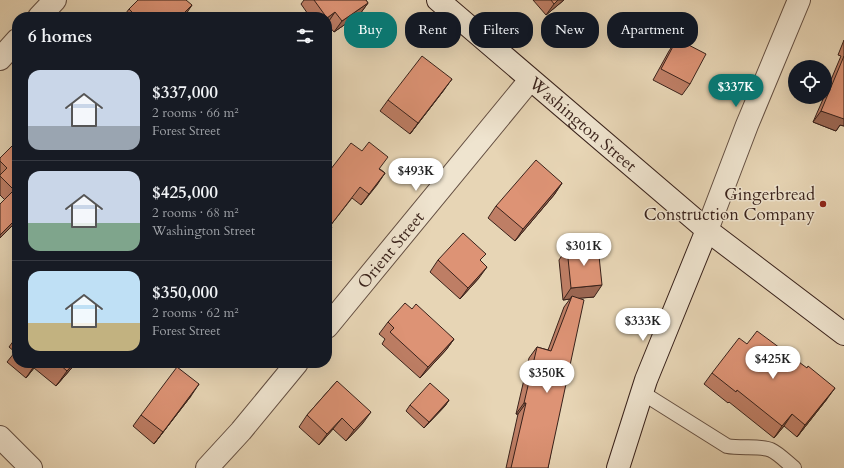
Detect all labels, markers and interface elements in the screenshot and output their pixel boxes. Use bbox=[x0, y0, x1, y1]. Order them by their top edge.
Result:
chip: Buy bbox=[344, 12, 397, 48]
chip: Rent bbox=[405, 12, 461, 48]
chip: Filters bbox=[469, 12, 533, 48]
chip: New bbox=[541, 12, 599, 48]
chip: Apartment bbox=[607, 12, 698, 48]
text: 6 homes bbox=[28, 25, 92, 48]
icon: filters bbox=[294, 25, 316, 47]
map controls bbox=[788, 60, 832, 104]
button: locate bbox=[788, 60, 832, 104]
street label: Washington Street bbox=[524, 71, 642, 177]
pin: $337K bbox=[708, 74, 764, 108]
text: $337K bbox=[717, 78, 755, 96]
text: $337,000 bbox=[152, 81, 218, 104]
icon: home bbox=[60, 86, 108, 134]
text: 2 rooms · 66 m² bbox=[152, 104, 239, 122]
text: Forest Street bbox=[152, 122, 220, 140]
pin: $493K bbox=[388, 158, 444, 192]
text: $493K bbox=[397, 162, 435, 180]
text: $425,000 bbox=[152, 181, 218, 204]
place label: Gingerbread Construction Company bbox=[644, 183, 815, 226]
icon: home bbox=[60, 187, 108, 235]
marker: Gingerbread Construction Company bbox=[818, 199, 828, 209]
text: 2 rooms · 68 m² bbox=[152, 204, 239, 222]
street label: Orient Street bbox=[352, 206, 430, 293]
text: Washington Street bbox=[152, 222, 255, 240]
pin: $301K bbox=[556, 233, 612, 267]
text: $301K bbox=[565, 237, 603, 255]
text: $350,000 bbox=[152, 281, 218, 304]
icon: home bbox=[60, 287, 108, 335]
text: 2 rooms · 62 m² bbox=[152, 304, 239, 322]
pin: $333K bbox=[615, 308, 671, 342]
text: $333K bbox=[624, 312, 662, 330]
text: Forest Street bbox=[152, 322, 220, 340]
pin: $425K bbox=[745, 346, 801, 380]
text: $425K bbox=[754, 350, 792, 368]
pin: $350K bbox=[519, 360, 575, 394]
text: $350K bbox=[528, 364, 566, 382]

